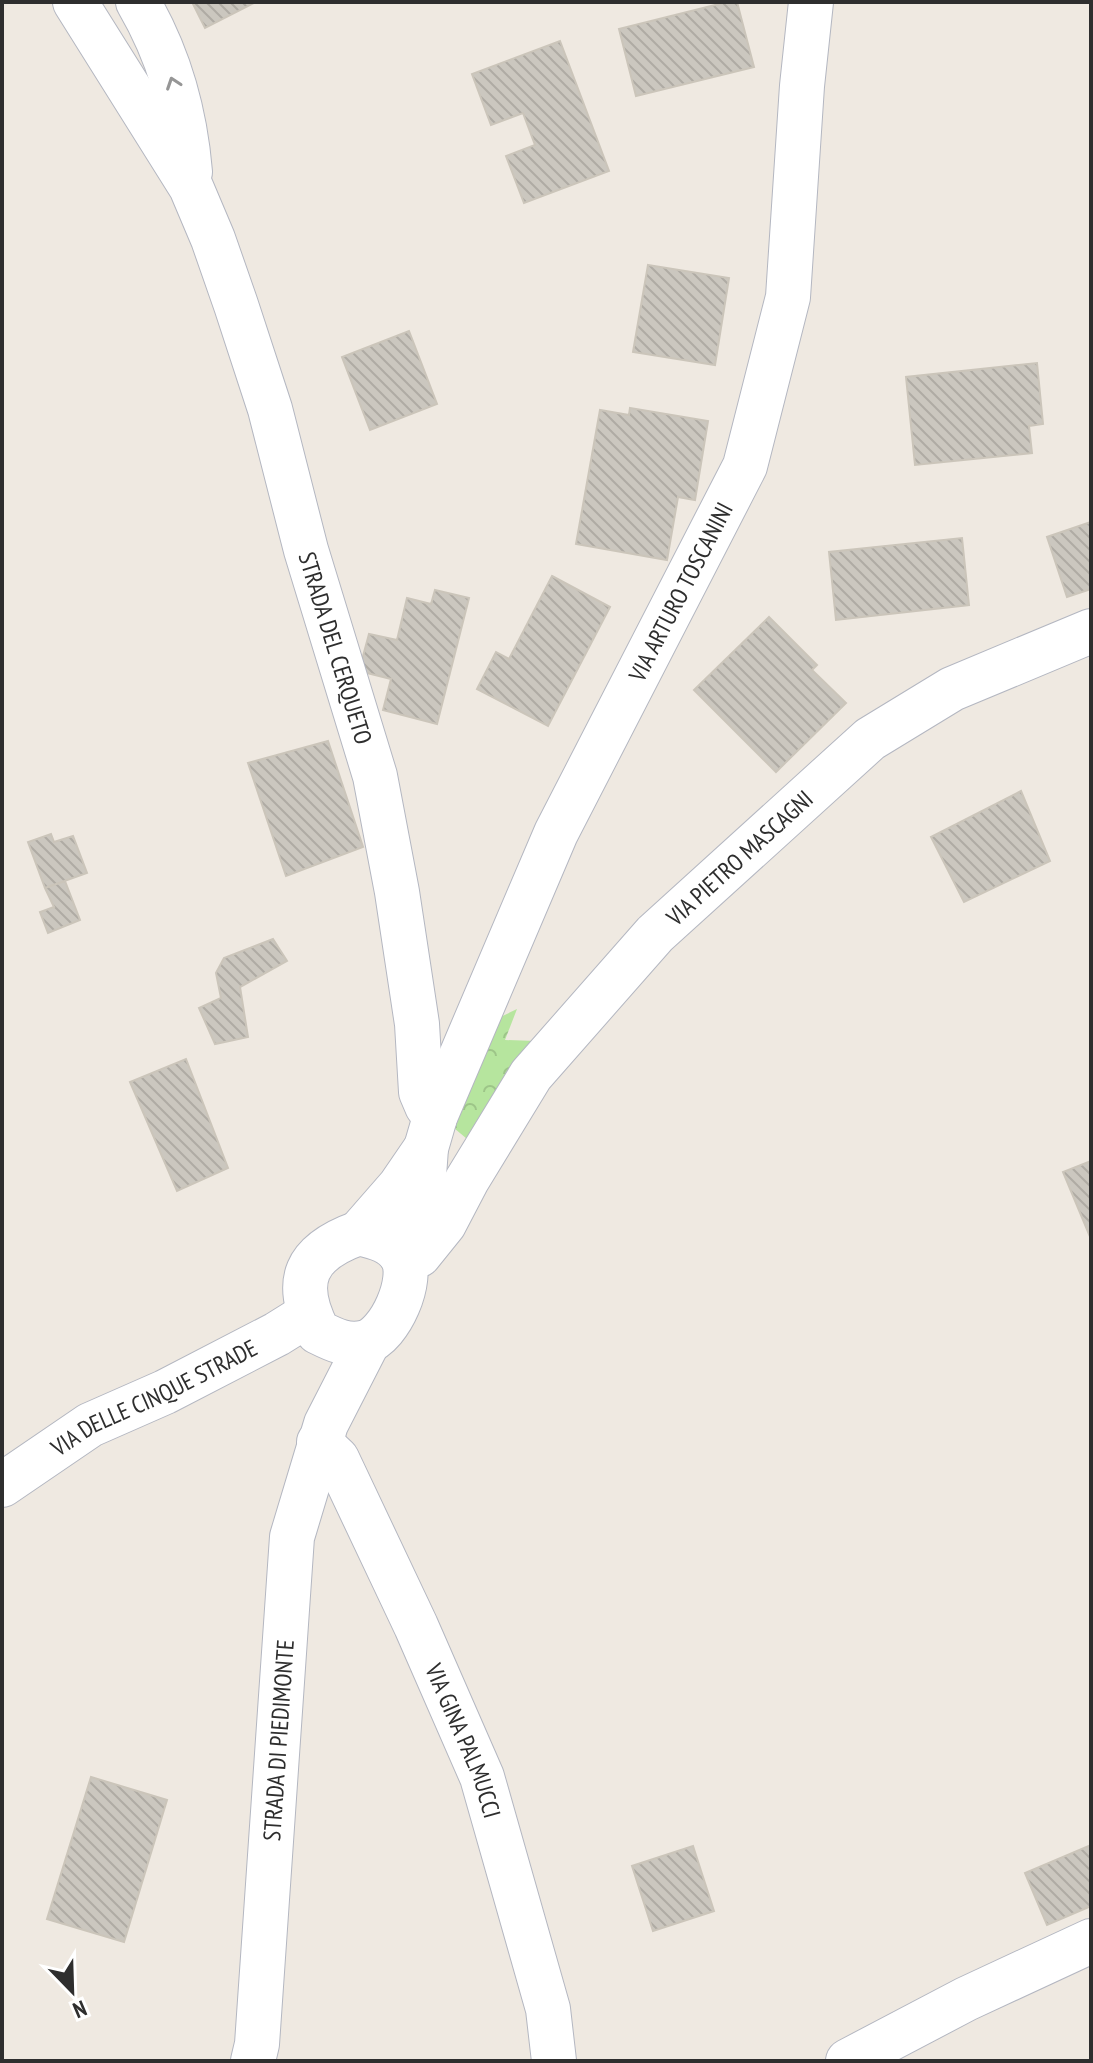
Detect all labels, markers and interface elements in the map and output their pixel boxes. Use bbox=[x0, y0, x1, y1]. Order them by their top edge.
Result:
one-way arrow bbox=[167, 77, 183, 91]
street label: VIA ARTURO TOSCANINI bbox=[621, 497, 739, 687]
street label: STRADA DEL CERQUETO bbox=[292, 548, 380, 748]
street label: VIA PIETRO MASCAGNI bbox=[659, 783, 819, 933]
street label: VIA DELLE CINQUE STRADE bbox=[44, 1332, 262, 1463]
street label: STRADA DI PIEDIMONTE bbox=[256, 1638, 300, 1842]
street label: VIA GINA PALMUCCI bbox=[418, 1658, 508, 1821]
north arrow bbox=[32, 1951, 112, 2031]
text: N bbox=[69, 1994, 91, 2025]

